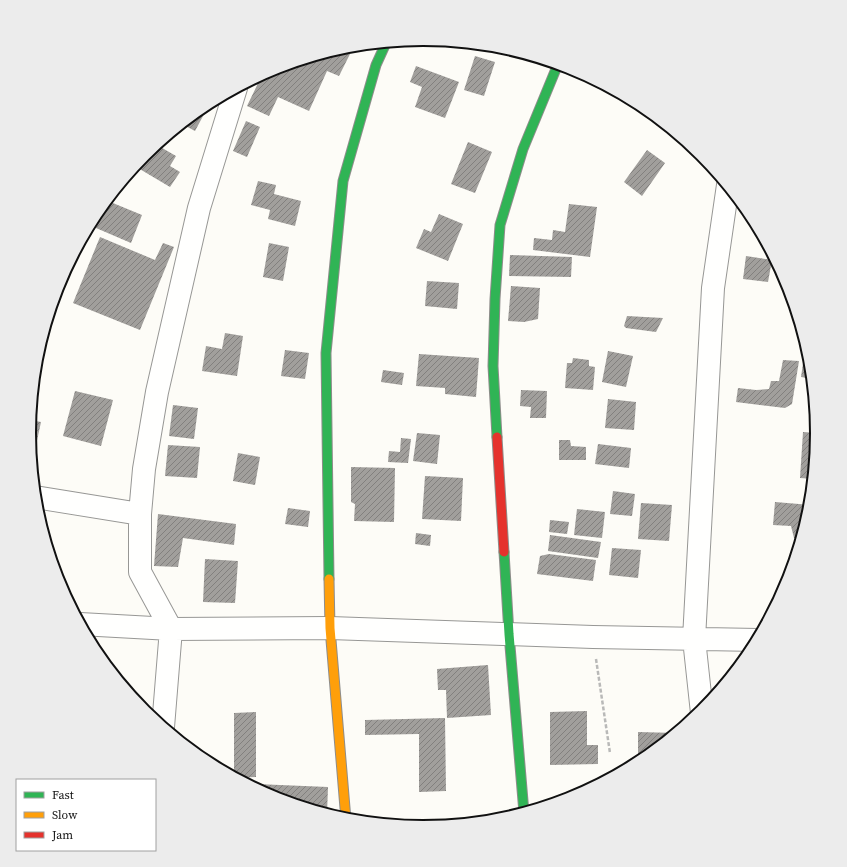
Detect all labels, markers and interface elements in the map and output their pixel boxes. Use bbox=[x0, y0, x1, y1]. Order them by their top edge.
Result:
legend bbox=[16, 779, 156, 851]
text: Fast bbox=[52, 787, 74, 803]
text: Slow bbox=[52, 807, 78, 823]
text: Jam bbox=[51, 827, 73, 843]

